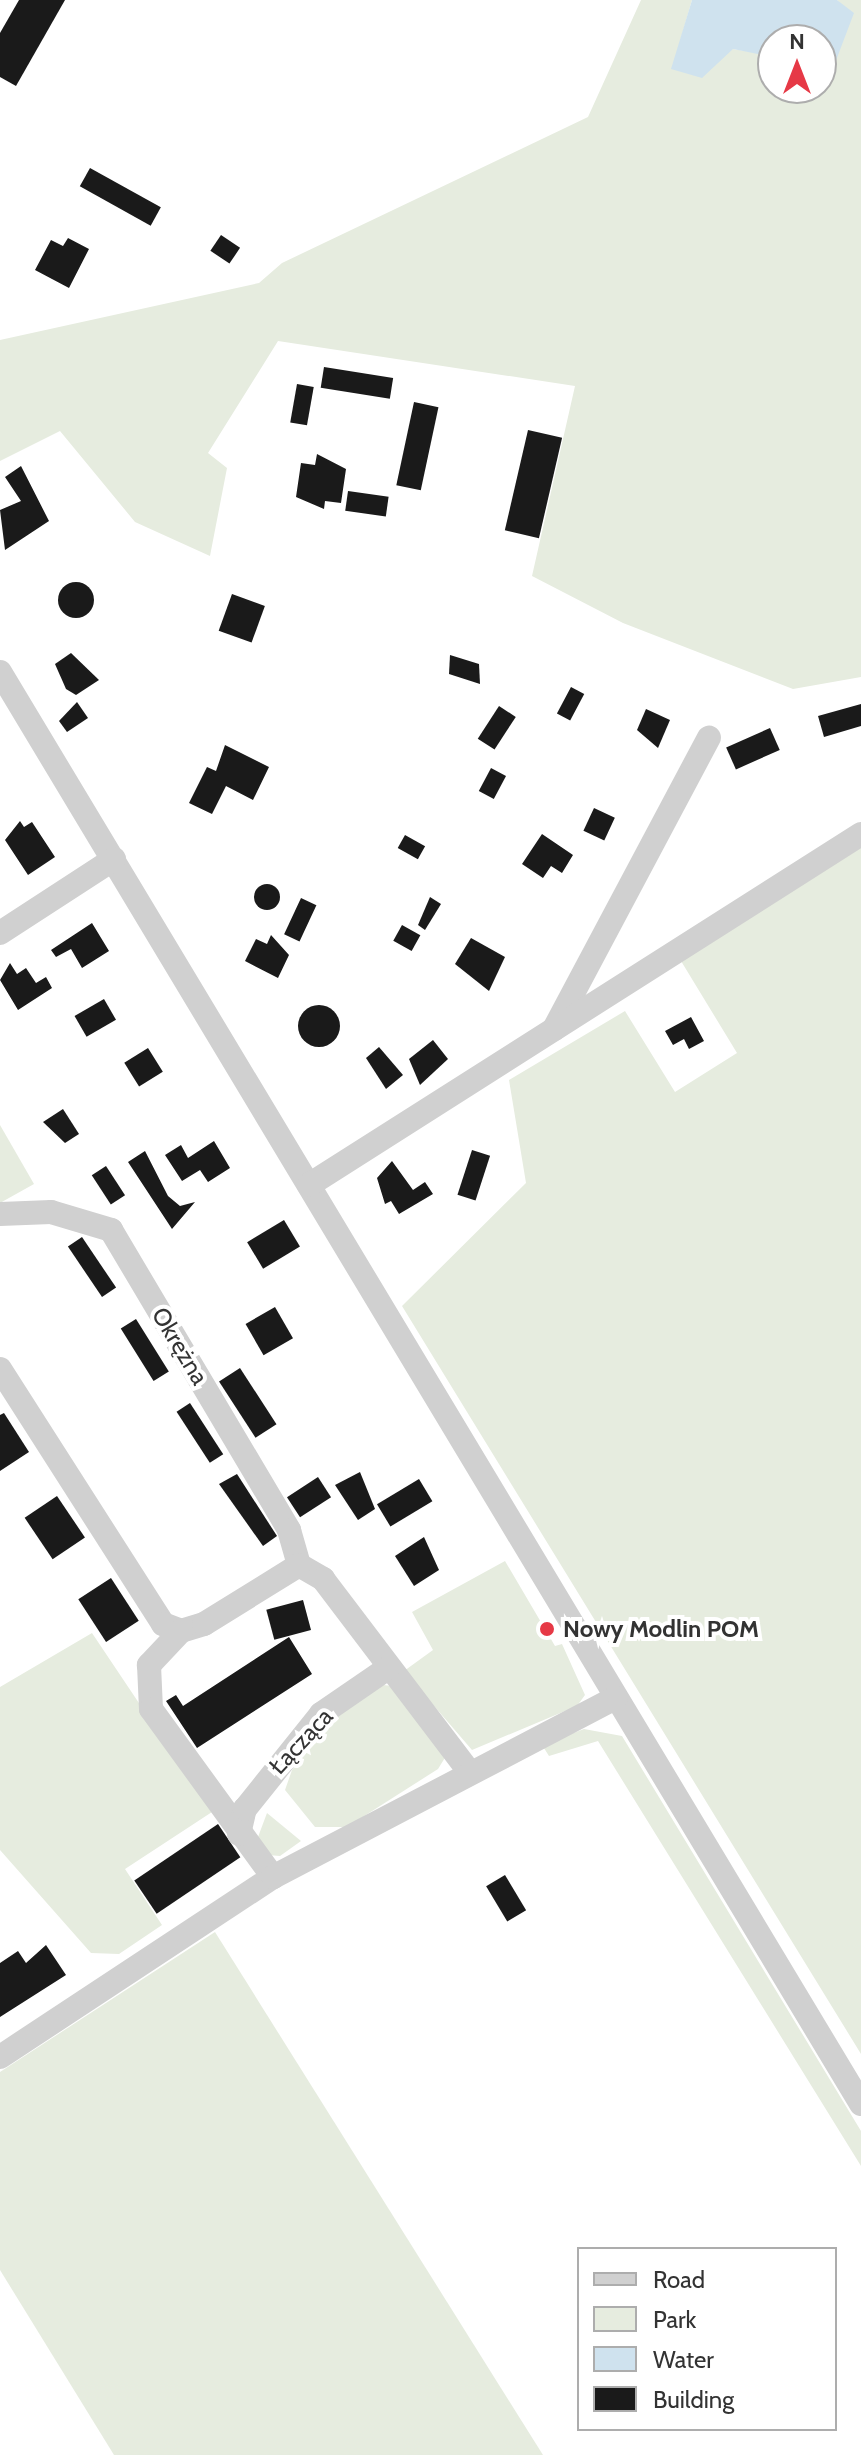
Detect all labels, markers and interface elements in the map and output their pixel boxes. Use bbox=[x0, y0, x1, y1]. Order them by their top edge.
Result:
north arrow bbox=[757, 24, 837, 104]
text: N bbox=[789, 28, 805, 55]
street label: Okrężna bbox=[146, 1302, 214, 1390]
place label: Nowy Modlin POM bbox=[563, 1615, 759, 1643]
marker: Nowy Modlin POM bbox=[538, 1620, 556, 1638]
street label: Łącząca bbox=[263, 1702, 339, 1780]
legend bbox=[577, 2247, 837, 2431]
text: Road bbox=[653, 2265, 705, 2294]
text: Park bbox=[653, 2305, 696, 2334]
text: Water bbox=[653, 2345, 714, 2374]
text: Building bbox=[653, 2385, 734, 2414]

